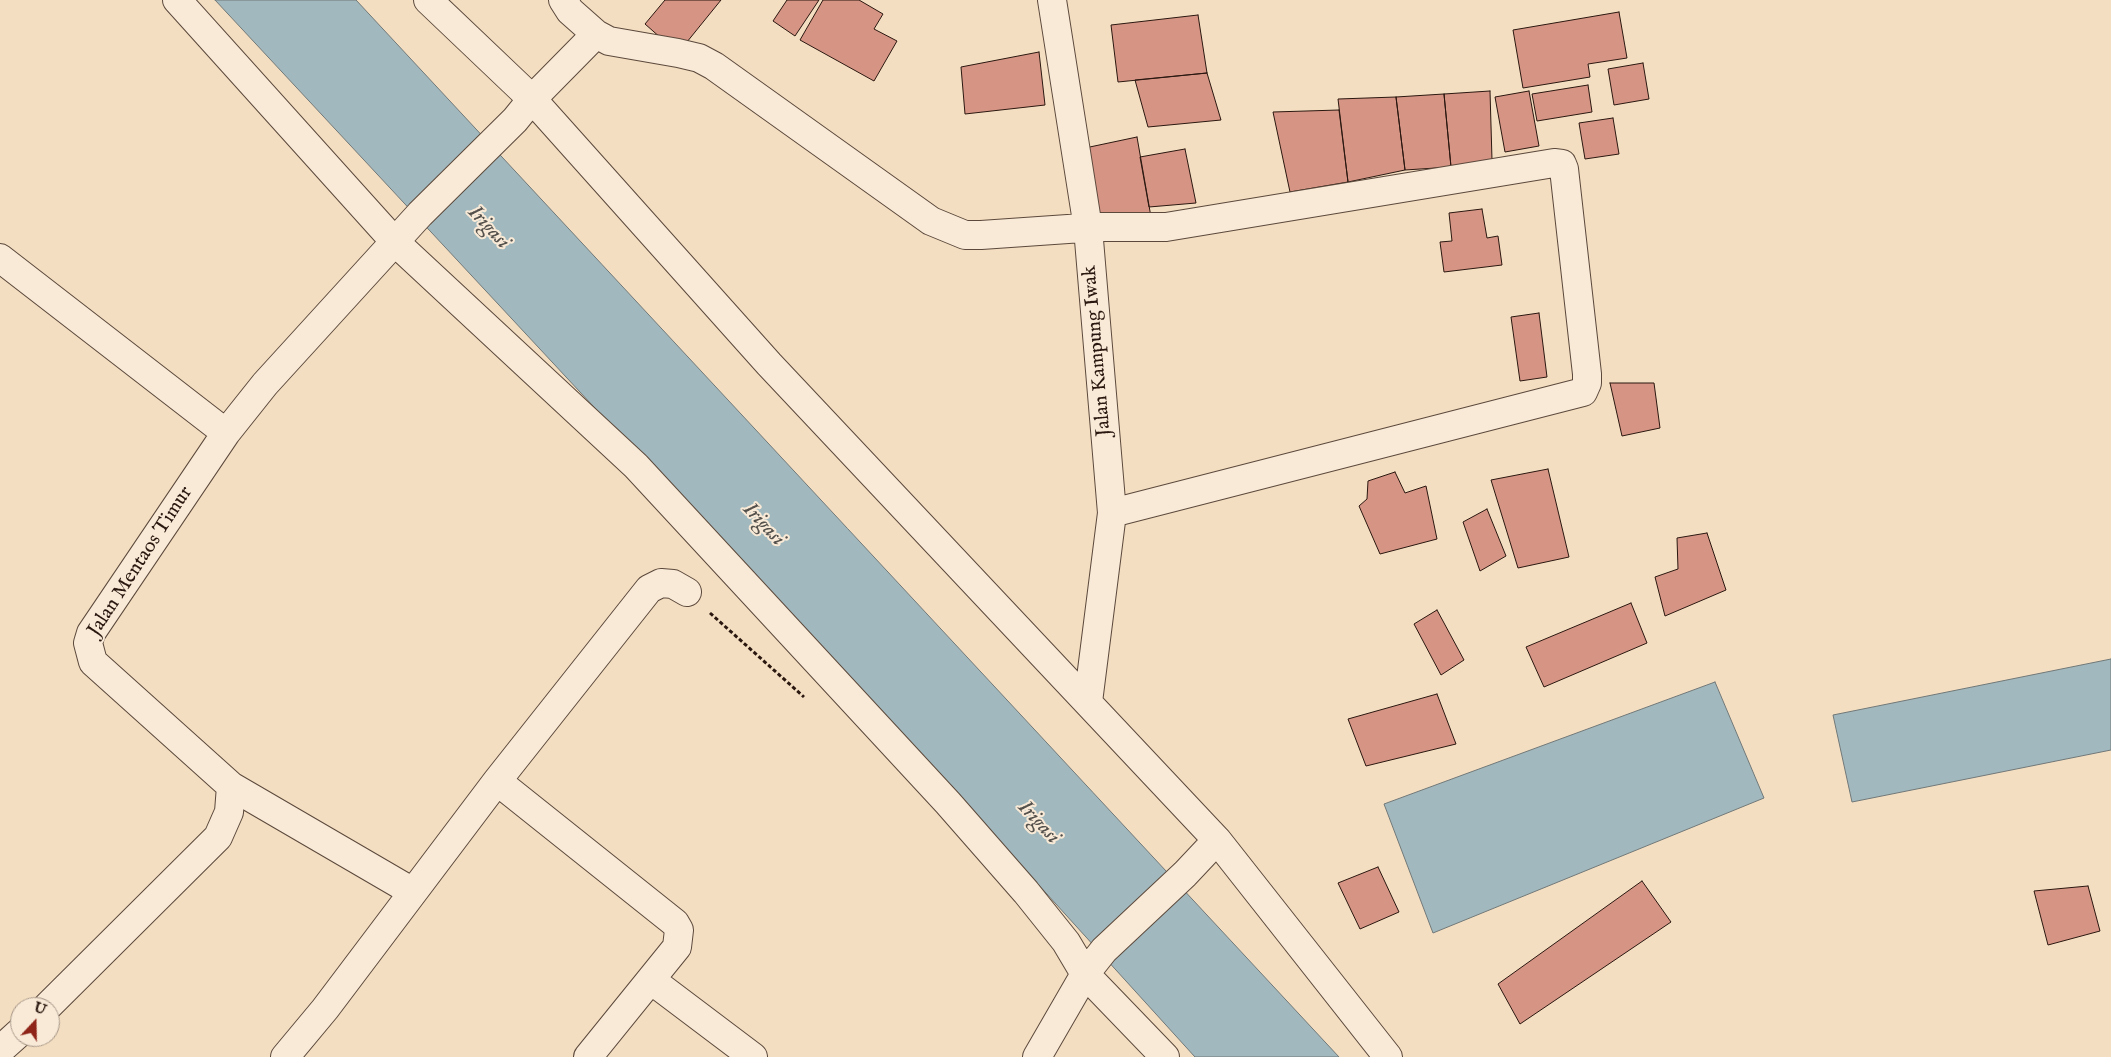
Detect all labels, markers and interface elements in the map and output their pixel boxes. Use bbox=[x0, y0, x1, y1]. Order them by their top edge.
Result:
water label: Irigasi bbox=[462, 201, 514, 255]
street label: Jalan Kampung Iwak bbox=[1079, 265, 1117, 437]
street label: Jalan Mentaos Timur bbox=[83, 482, 199, 642]
water label: Irigasi bbox=[737, 498, 789, 552]
water label: Irigasi bbox=[1012, 796, 1064, 850]
north arrow bbox=[10, 997, 60, 1047]
text: U bbox=[31, 998, 49, 1019]

